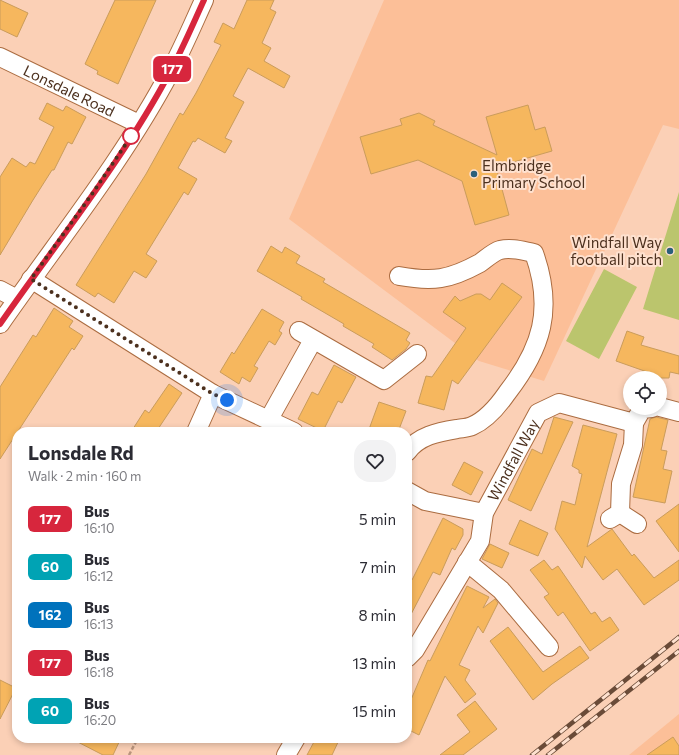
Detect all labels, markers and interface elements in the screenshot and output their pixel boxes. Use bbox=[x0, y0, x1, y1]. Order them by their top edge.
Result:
line badge: 177 bbox=[149, 56, 195, 82]
text: 177 bbox=[161, 60, 183, 77]
street label: Lonsdale Road bbox=[21, 61, 118, 120]
unlabelled marker bbox=[122, 127, 140, 145]
place label: Elmbridge Primary School bbox=[482, 156, 585, 191]
marker: Elmbridge Primary School bbox=[469, 169, 479, 179]
place label: Windfall Way football pitch bbox=[570, 233, 662, 268]
marker: Windfall Way football pitch bbox=[665, 246, 675, 256]
map controls bbox=[623, 371, 667, 415]
button: locate bbox=[623, 371, 667, 415]
your location bbox=[217, 390, 237, 410]
street label: Windfall Way bbox=[483, 415, 542, 504]
button: heart bbox=[354, 440, 396, 482]
text: Lonsdale Rd bbox=[28, 441, 134, 464]
text: Walk · 2 min · 160 m bbox=[28, 468, 141, 484]
text: Bus bbox=[84, 502, 109, 520]
text: 177 bbox=[39, 510, 61, 527]
text: 5 min bbox=[359, 510, 396, 528]
text: 16:10 bbox=[84, 520, 115, 536]
text: Bus bbox=[84, 550, 109, 568]
text: 60 bbox=[41, 558, 59, 575]
text: 7 min bbox=[360, 558, 396, 576]
text: 16:12 bbox=[84, 568, 113, 584]
text: Bus bbox=[84, 598, 109, 616]
text: 162 bbox=[39, 606, 61, 623]
text: 8 min bbox=[358, 606, 396, 624]
text: 16:13 bbox=[84, 616, 114, 632]
text: Bus bbox=[84, 646, 109, 664]
text: 177 bbox=[39, 654, 61, 671]
text: 13 min bbox=[353, 654, 396, 672]
text: 16:18 bbox=[84, 664, 114, 680]
text: Bus bbox=[84, 694, 109, 712]
text: 60 bbox=[41, 702, 59, 719]
text: 15 min bbox=[353, 702, 396, 720]
text: 16:20 bbox=[84, 712, 116, 728]

